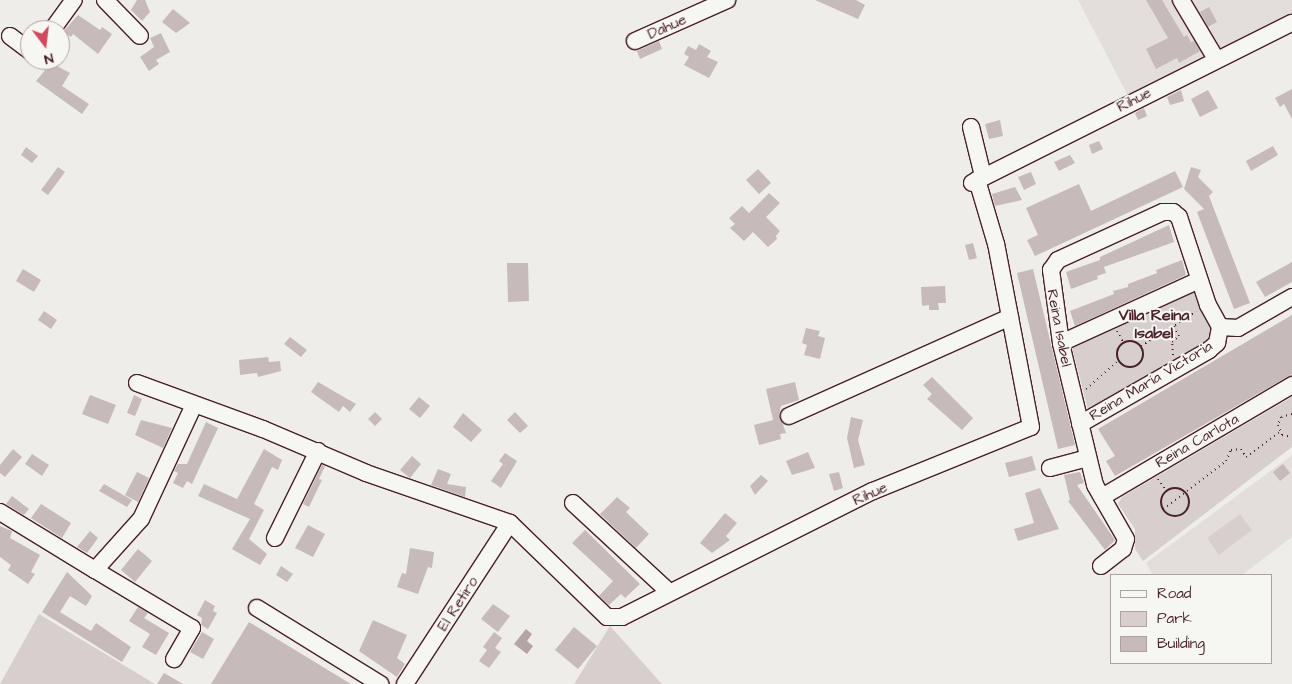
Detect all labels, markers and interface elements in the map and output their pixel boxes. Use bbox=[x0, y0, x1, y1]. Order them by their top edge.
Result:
street label: Dahue bbox=[645, 11, 689, 43]
north arrow bbox=[20, 20, 70, 70]
text: N bbox=[42, 48, 55, 69]
street label: Rihue bbox=[1114, 84, 1154, 116]
street label: Reina Isabel bbox=[1043, 288, 1075, 368]
district label: Villa Reina Isabel bbox=[1119, 305, 1189, 343]
street label: Reina María Victoria bbox=[1086, 337, 1216, 425]
street label: Reina Carlota bbox=[1152, 410, 1242, 472]
street label: Rihue bbox=[850, 478, 890, 510]
street label: El Retiro bbox=[434, 573, 482, 635]
legend bbox=[1110, 574, 1272, 664]
text: Road bbox=[1157, 583, 1191, 604]
text: Park bbox=[1157, 608, 1192, 629]
text: Building bbox=[1157, 633, 1205, 654]

